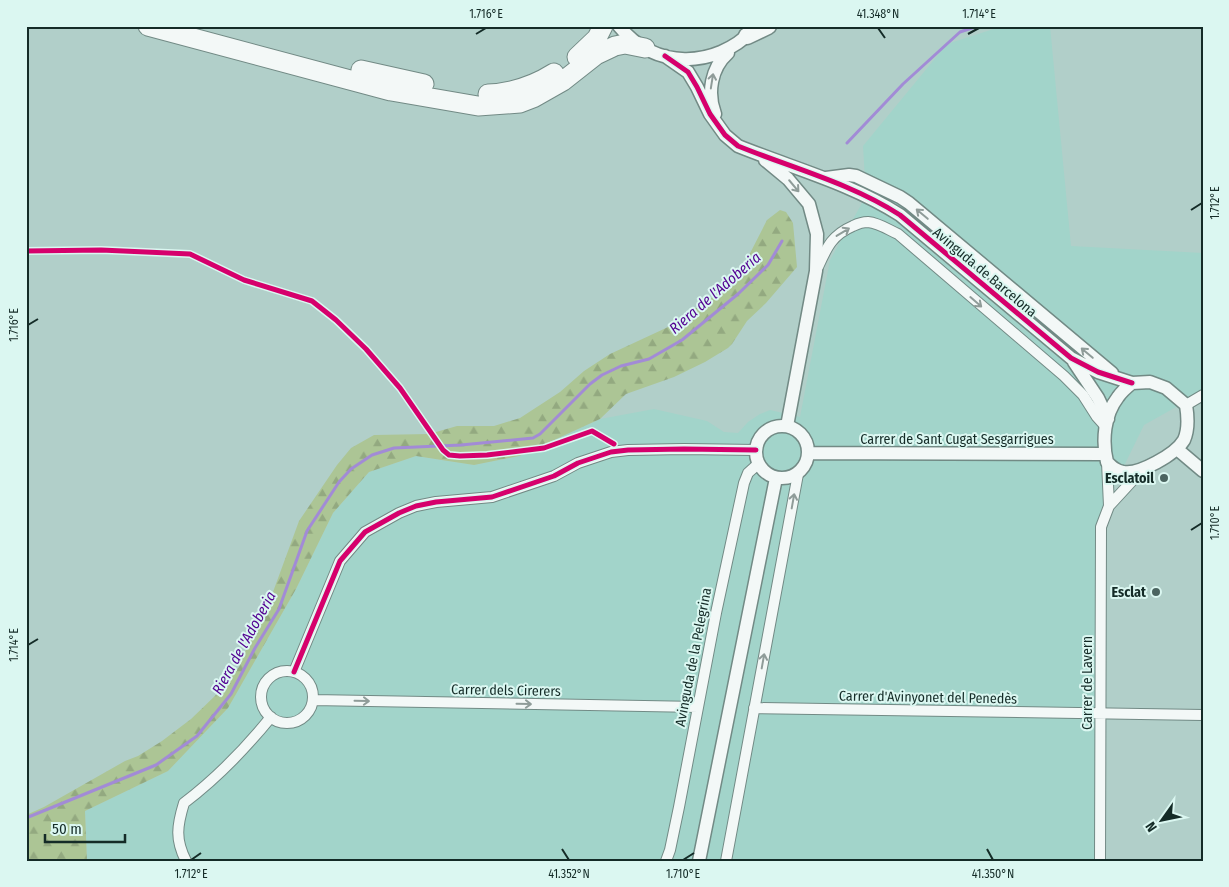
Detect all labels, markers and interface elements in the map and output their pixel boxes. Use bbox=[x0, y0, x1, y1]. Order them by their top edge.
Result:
text: 1.716°E bbox=[469, 7, 503, 21]
text: 41.348°N bbox=[857, 7, 899, 21]
text: 1.714°E bbox=[962, 7, 996, 21]
one-way arrow bbox=[708, 73, 718, 89]
one-way arrow bbox=[788, 179, 799, 192]
text: 1.712°E bbox=[1208, 186, 1222, 220]
one-way arrow bbox=[916, 209, 929, 220]
street label: Avinguda de Barcelona bbox=[929, 224, 1040, 321]
one-way arrow bbox=[836, 226, 850, 236]
water label: Riera de l'Adoberia bbox=[666, 248, 765, 338]
one-way arrow bbox=[969, 296, 982, 307]
text: 1.716°E bbox=[7, 308, 21, 342]
one-way arrow bbox=[1081, 347, 1094, 358]
street label: Carrer de Sant Cugat Sesgarrigues bbox=[860, 431, 1054, 448]
place label: Esclatoil bbox=[1105, 470, 1154, 487]
marker: Esclatoil bbox=[1158, 472, 1170, 484]
one-way arrow bbox=[788, 493, 798, 509]
text: 1.710°E bbox=[1208, 506, 1222, 540]
place label: Esclat bbox=[1112, 584, 1147, 601]
street label: Avinguda de la Pelegrina bbox=[672, 586, 715, 728]
marker: Esclat bbox=[1150, 586, 1162, 598]
water label: Riera de l'Adoberia bbox=[208, 588, 280, 698]
text: 1.714°E bbox=[7, 628, 21, 662]
street label: Carrer de Lavern bbox=[1079, 636, 1096, 730]
one-way arrow bbox=[759, 653, 769, 669]
street label: Carrer dels Cirerers bbox=[451, 681, 561, 700]
street label: Carrer d'Avinyonet del Penedès bbox=[839, 687, 1017, 708]
one-way arrow bbox=[354, 696, 370, 706]
one-way arrow bbox=[516, 699, 532, 709]
north arrow bbox=[1136, 794, 1186, 844]
scale bar bbox=[45, 812, 125, 844]
text: N bbox=[1142, 819, 1161, 835]
text: 50 m bbox=[52, 820, 82, 838]
text: 1.712°E bbox=[174, 867, 208, 881]
text: 41.352°N bbox=[548, 867, 590, 881]
text: 1.710°E bbox=[666, 867, 700, 881]
text: 41.350°N bbox=[972, 867, 1014, 881]

